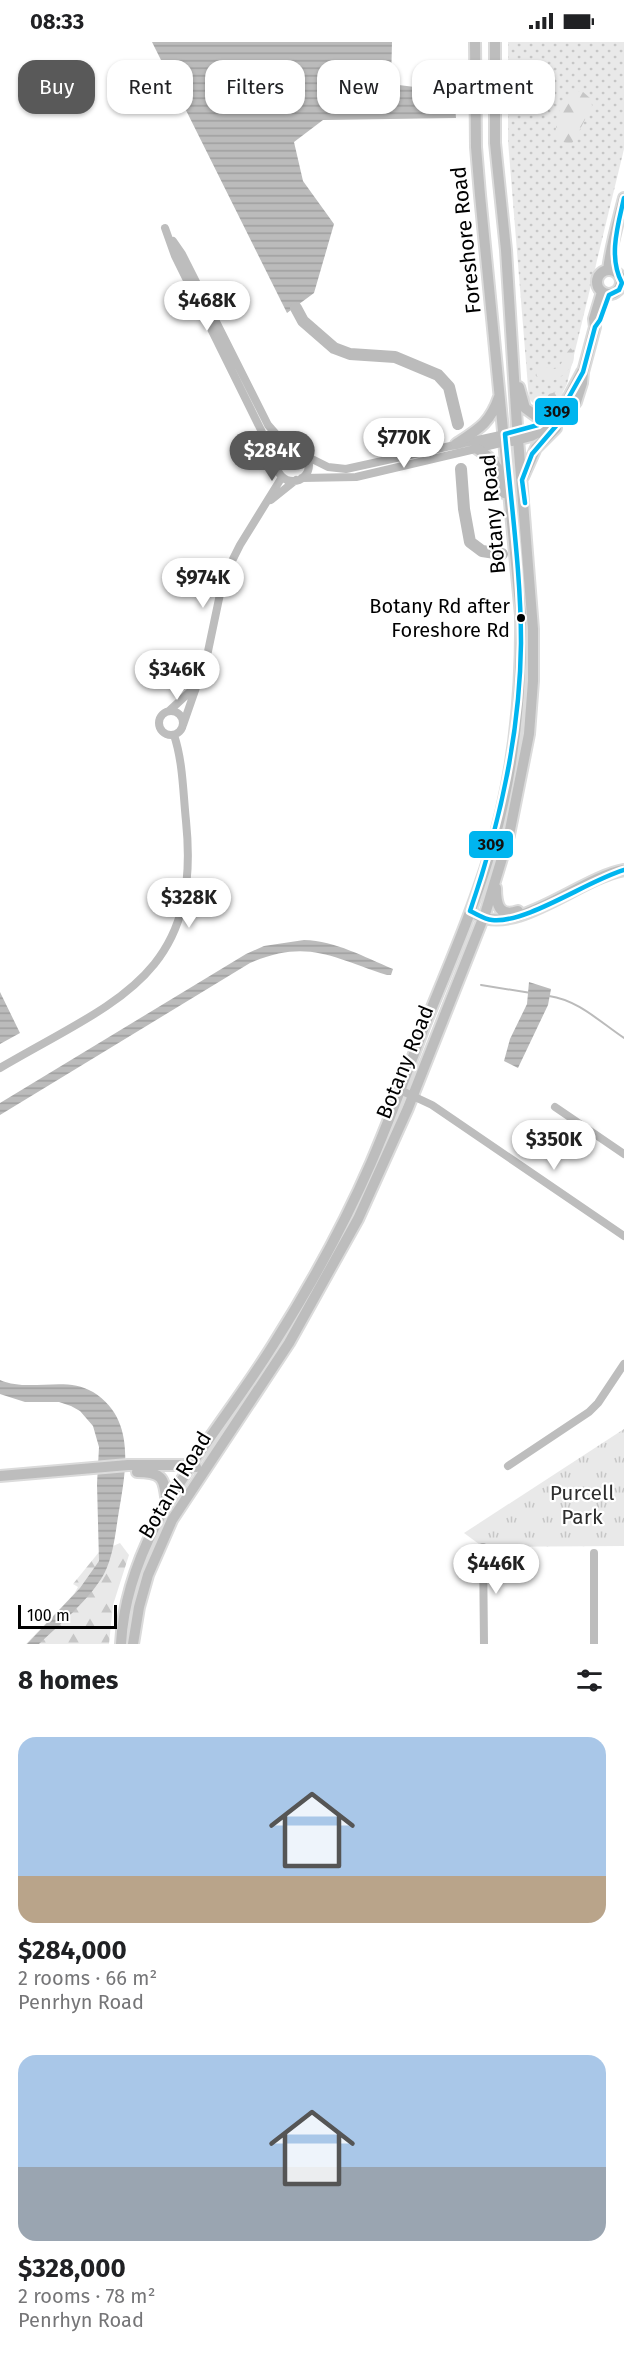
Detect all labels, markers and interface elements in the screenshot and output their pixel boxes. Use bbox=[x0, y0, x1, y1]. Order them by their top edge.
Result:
text: 08:33 bbox=[30, 8, 84, 35]
chip: Buy bbox=[18, 60, 95, 114]
chip: Rent bbox=[107, 60, 193, 114]
chip: Filters bbox=[205, 60, 305, 114]
chip: New bbox=[317, 60, 400, 114]
chip: Apartment bbox=[412, 60, 555, 114]
street label: Foreshore Road bbox=[445, 165, 487, 315]
pin: $468K bbox=[165, 281, 249, 332]
text: $468K bbox=[178, 288, 236, 312]
line badge: 309 bbox=[534, 397, 579, 426]
text: 309 bbox=[543, 402, 570, 421]
pin: $770K bbox=[362, 418, 446, 469]
text: $770K bbox=[377, 425, 431, 449]
pin: $284K bbox=[230, 431, 314, 482]
text: $284K bbox=[244, 438, 300, 462]
street label: Botany Road bbox=[475, 453, 511, 575]
pin: $974K bbox=[161, 558, 245, 609]
text: $974K bbox=[176, 565, 230, 589]
place label: Botany Rd after Foreshore Rd bbox=[369, 594, 510, 642]
marker: Botany Rd after Foreshore Rd bbox=[515, 612, 527, 624]
pin: $346K bbox=[135, 650, 219, 701]
text: $346K bbox=[149, 657, 205, 681]
line badge: 309 bbox=[468, 830, 514, 859]
text: 309 bbox=[477, 835, 504, 854]
pin: $328K bbox=[147, 878, 231, 929]
text: $328K bbox=[161, 885, 217, 909]
street label: Botany Road bbox=[370, 1001, 440, 1123]
pin: $350K bbox=[512, 1120, 596, 1171]
text: $350K bbox=[526, 1127, 582, 1151]
street label: Botany Road bbox=[133, 1427, 217, 1543]
park label: Purcell Park bbox=[550, 1480, 614, 1530]
pin: $446K bbox=[454, 1544, 538, 1595]
text: $446K bbox=[467, 1551, 525, 1575]
scale bar bbox=[18, 1602, 117, 1630]
text: 100 m bbox=[27, 1606, 70, 1625]
icon: filters bbox=[573, 1664, 606, 1697]
text: 8 homes bbox=[18, 1665, 118, 1696]
icon: home bbox=[258, 1776, 366, 1884]
text: $284,000 bbox=[18, 1935, 127, 1966]
text: 2 rooms · 66 m² bbox=[18, 1966, 157, 1990]
text: Penrhyn Road bbox=[18, 1990, 144, 2014]
icon: home bbox=[258, 2094, 366, 2202]
text: $328,000 bbox=[18, 2253, 126, 2284]
text: 2 rooms · 78 m² bbox=[18, 2284, 155, 2308]
text: Penrhyn Road bbox=[18, 2308, 144, 2332]

